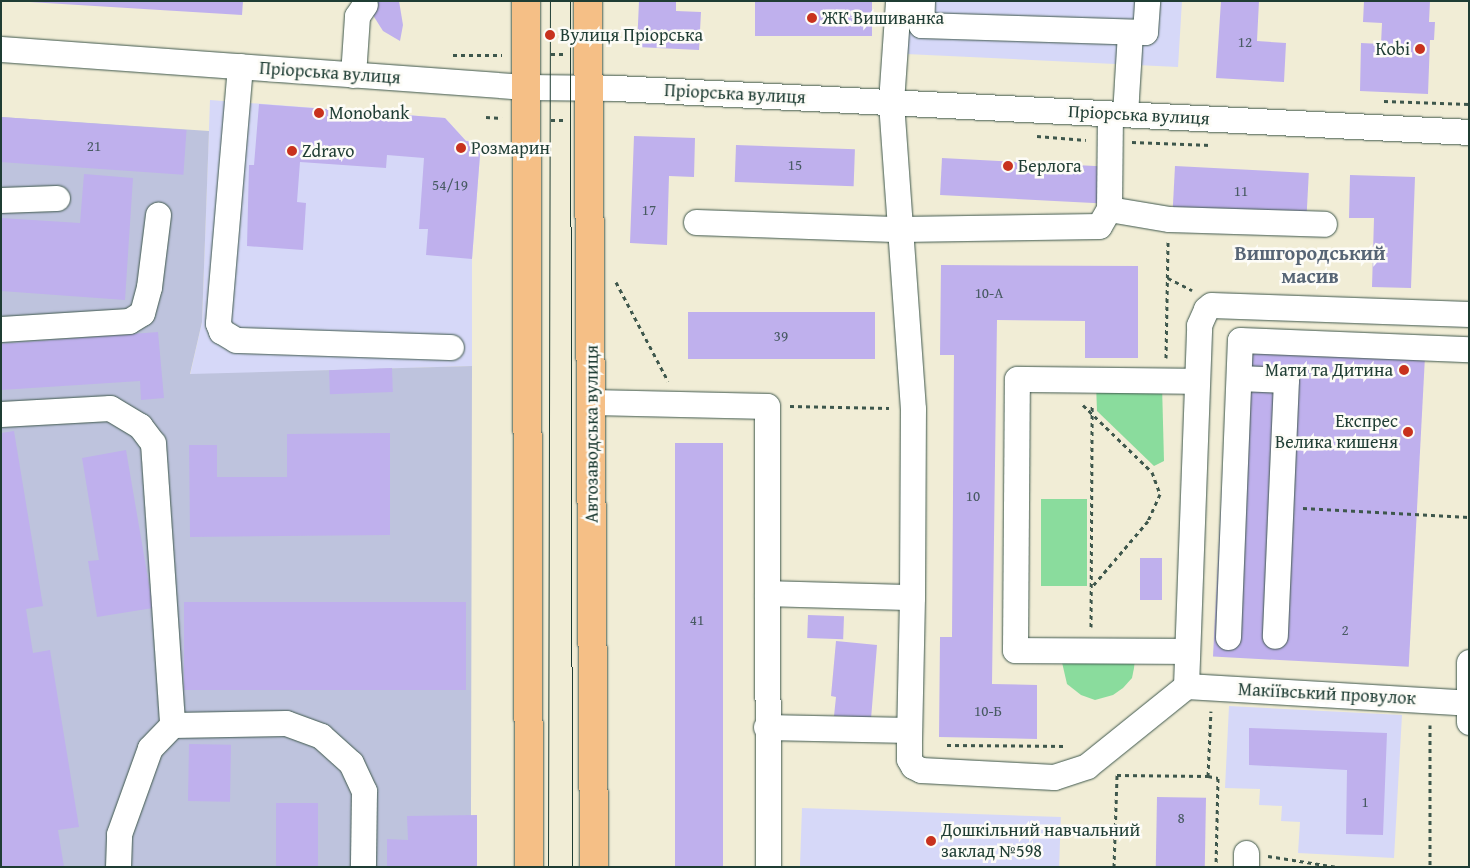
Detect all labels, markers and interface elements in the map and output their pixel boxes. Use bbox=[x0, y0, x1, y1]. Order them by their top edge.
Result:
place label: ЖК Вишиванка bbox=[822, 7, 944, 29]
marker: ЖК Вишиванка bbox=[806, 12, 818, 24]
place label: Вулиця Пріорська bbox=[560, 24, 703, 46]
marker: Вулиця Пріорська bbox=[544, 29, 556, 41]
house number: 12 bbox=[1238, 33, 1252, 51]
place label: Кobi bbox=[1375, 38, 1410, 60]
marker: Кobi bbox=[1414, 43, 1426, 55]
street label: Пріорська вулиця bbox=[259, 57, 401, 89]
street label: Пріорська вулиця bbox=[664, 80, 806, 108]
street label: Пріорська вулиця bbox=[1068, 101, 1210, 129]
place label: Monobank bbox=[329, 102, 409, 124]
marker: Monobank bbox=[313, 107, 325, 119]
house number: 21 bbox=[87, 137, 101, 155]
place label: Розмарин bbox=[471, 137, 550, 159]
place label: Zdravo bbox=[302, 140, 354, 162]
marker: Розмарин bbox=[455, 142, 467, 154]
marker: Zdravo bbox=[286, 145, 298, 157]
place label: Берлога bbox=[1018, 155, 1082, 177]
house number: 15 bbox=[788, 156, 802, 174]
marker: Берлога bbox=[1002, 160, 1014, 172]
house number: 54/19 bbox=[432, 176, 468, 194]
house number: 11 bbox=[1234, 182, 1248, 200]
house number: 17 bbox=[642, 201, 656, 219]
district label: Вишгородський масив bbox=[1234, 240, 1386, 287]
house number: 10-А bbox=[975, 284, 1003, 302]
house number: 39 bbox=[774, 327, 788, 345]
street label: Автозаводська вулиця bbox=[581, 345, 603, 523]
place label: Мати та Дитина bbox=[1265, 359, 1393, 381]
marker: Мати та Дитина bbox=[1397, 363, 1411, 377]
place label: Експрес Велика кишеня bbox=[1275, 411, 1398, 454]
marker: Експрес Велика кишеня bbox=[1402, 426, 1414, 438]
house number: 10 bbox=[966, 487, 980, 505]
house number: 41 bbox=[690, 611, 704, 629]
house number: 2 bbox=[1341, 621, 1349, 639]
street label: Макіївський провулок bbox=[1237, 679, 1417, 709]
house number: 10-Б bbox=[974, 702, 1002, 720]
house number: 1 bbox=[1361, 793, 1369, 811]
house number: 8 bbox=[1177, 809, 1185, 827]
place label: Дошкільний навчальний заклад №598 bbox=[941, 820, 1140, 862]
marker: Дошкільний навчальний заклад №598 bbox=[925, 835, 937, 847]

